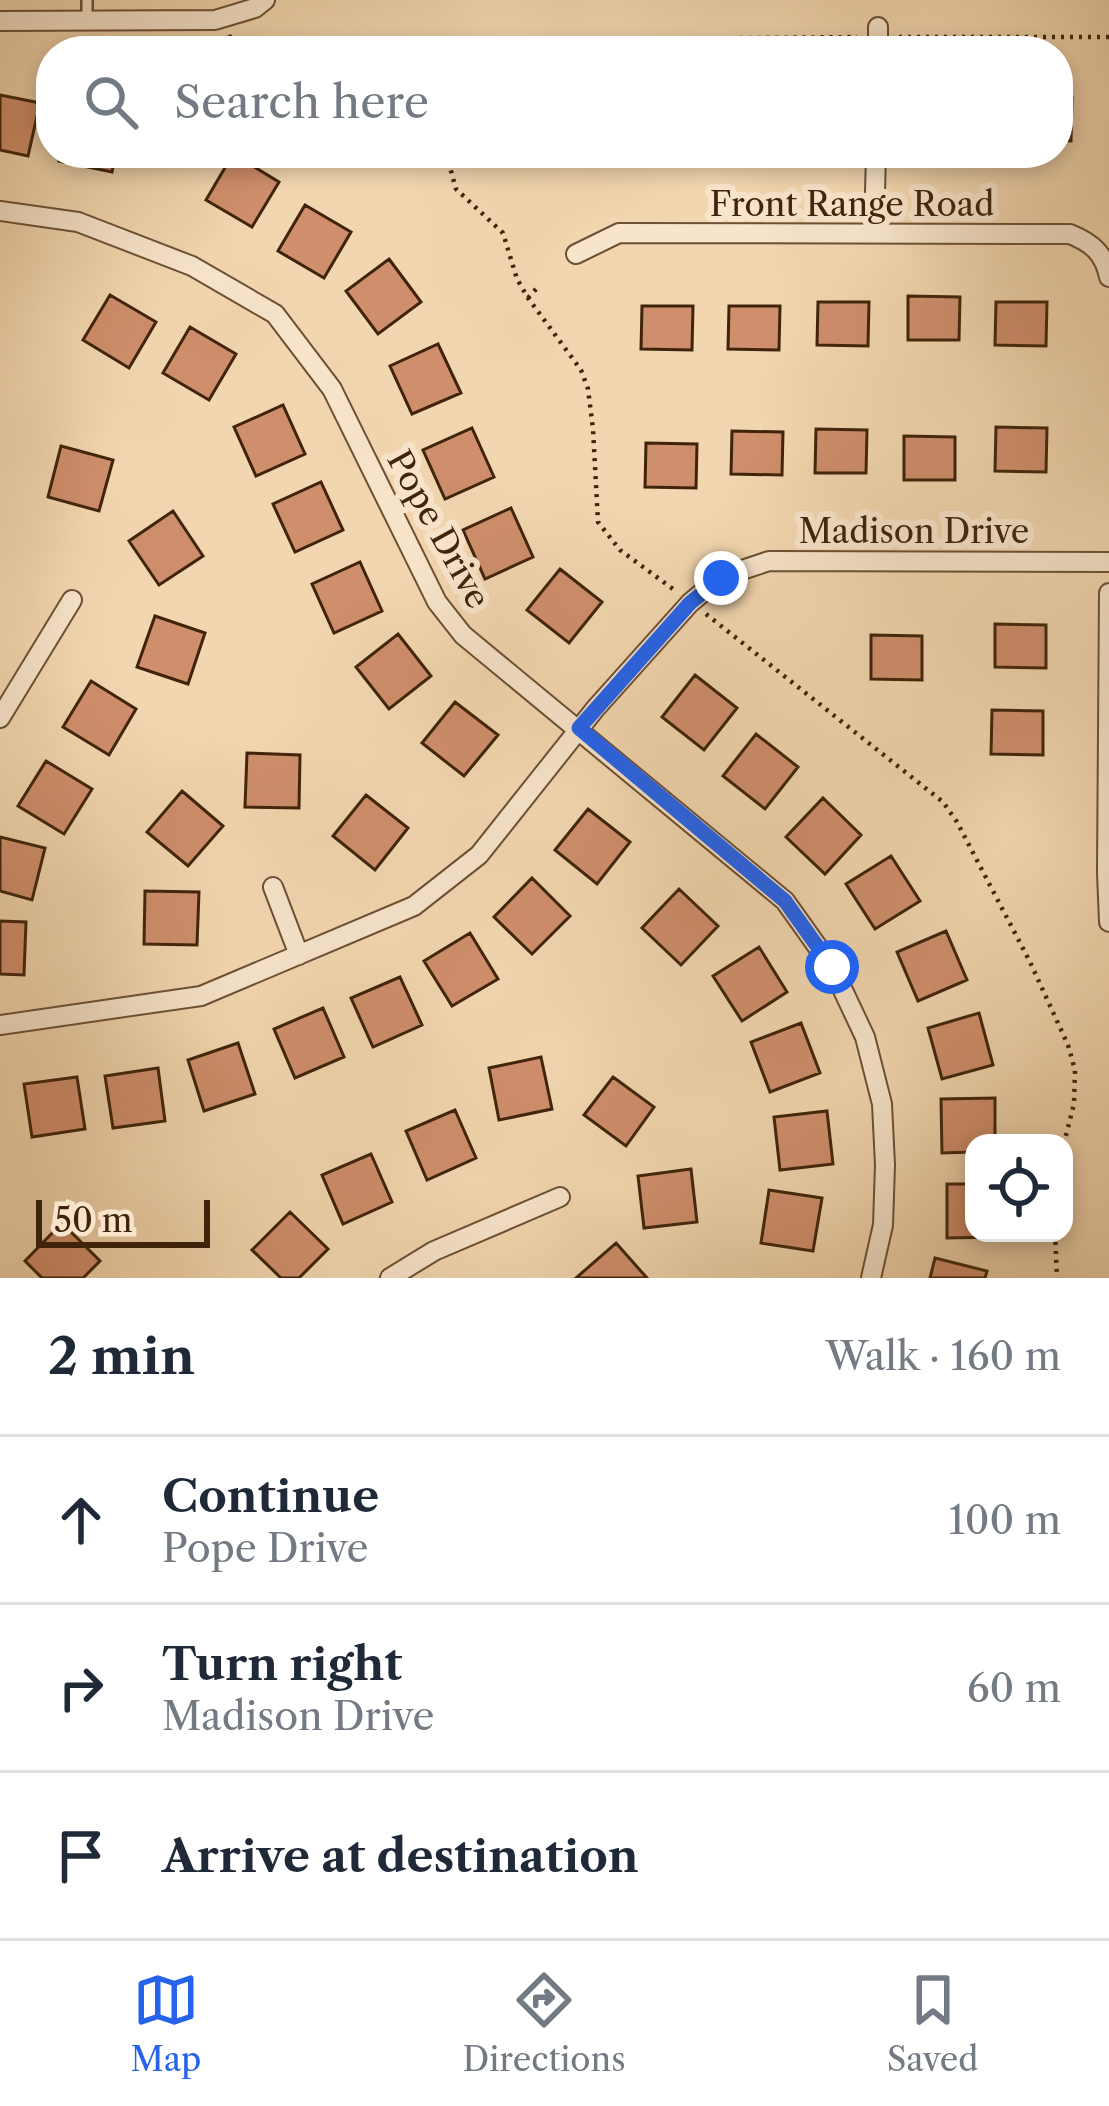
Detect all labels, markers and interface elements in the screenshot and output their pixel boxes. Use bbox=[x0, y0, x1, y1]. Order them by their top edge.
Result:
search box bbox=[36, 36, 1073, 168]
icon: search bbox=[78, 69, 144, 135]
text: Search here bbox=[174, 74, 429, 130]
street label: Front Range Road bbox=[710, 184, 994, 225]
street label: Pope Drive bbox=[378, 443, 499, 616]
street label: Madison Drive bbox=[799, 511, 1029, 552]
route end bbox=[694, 551, 748, 605]
route start bbox=[805, 940, 859, 994]
map controls bbox=[965, 1134, 1073, 1242]
button: locate bbox=[965, 1134, 1073, 1242]
scale bar bbox=[36, 1194, 210, 1247]
text: 50 m bbox=[54, 1200, 132, 1241]
text: 2 min bbox=[48, 1325, 195, 1387]
text: Walk · 160 m bbox=[825, 1332, 1061, 1380]
text: Continue bbox=[162, 1468, 379, 1524]
icon: ahead bbox=[48, 1487, 114, 1553]
text: 100 m bbox=[948, 1496, 1061, 1544]
text: Pope Drive bbox=[162, 1524, 368, 1572]
text: Turn right bbox=[162, 1636, 402, 1692]
icon: right bbox=[48, 1655, 114, 1721]
text: 60 m bbox=[967, 1664, 1061, 1712]
text: Madison Drive bbox=[162, 1692, 434, 1740]
icon: arrive bbox=[48, 1823, 114, 1889]
text: Arrive at destination bbox=[162, 1828, 639, 1884]
tab: Map bbox=[131, 1967, 201, 2080]
tab: Directions bbox=[463, 1967, 626, 2080]
tab: Saved bbox=[887, 1967, 978, 2080]

